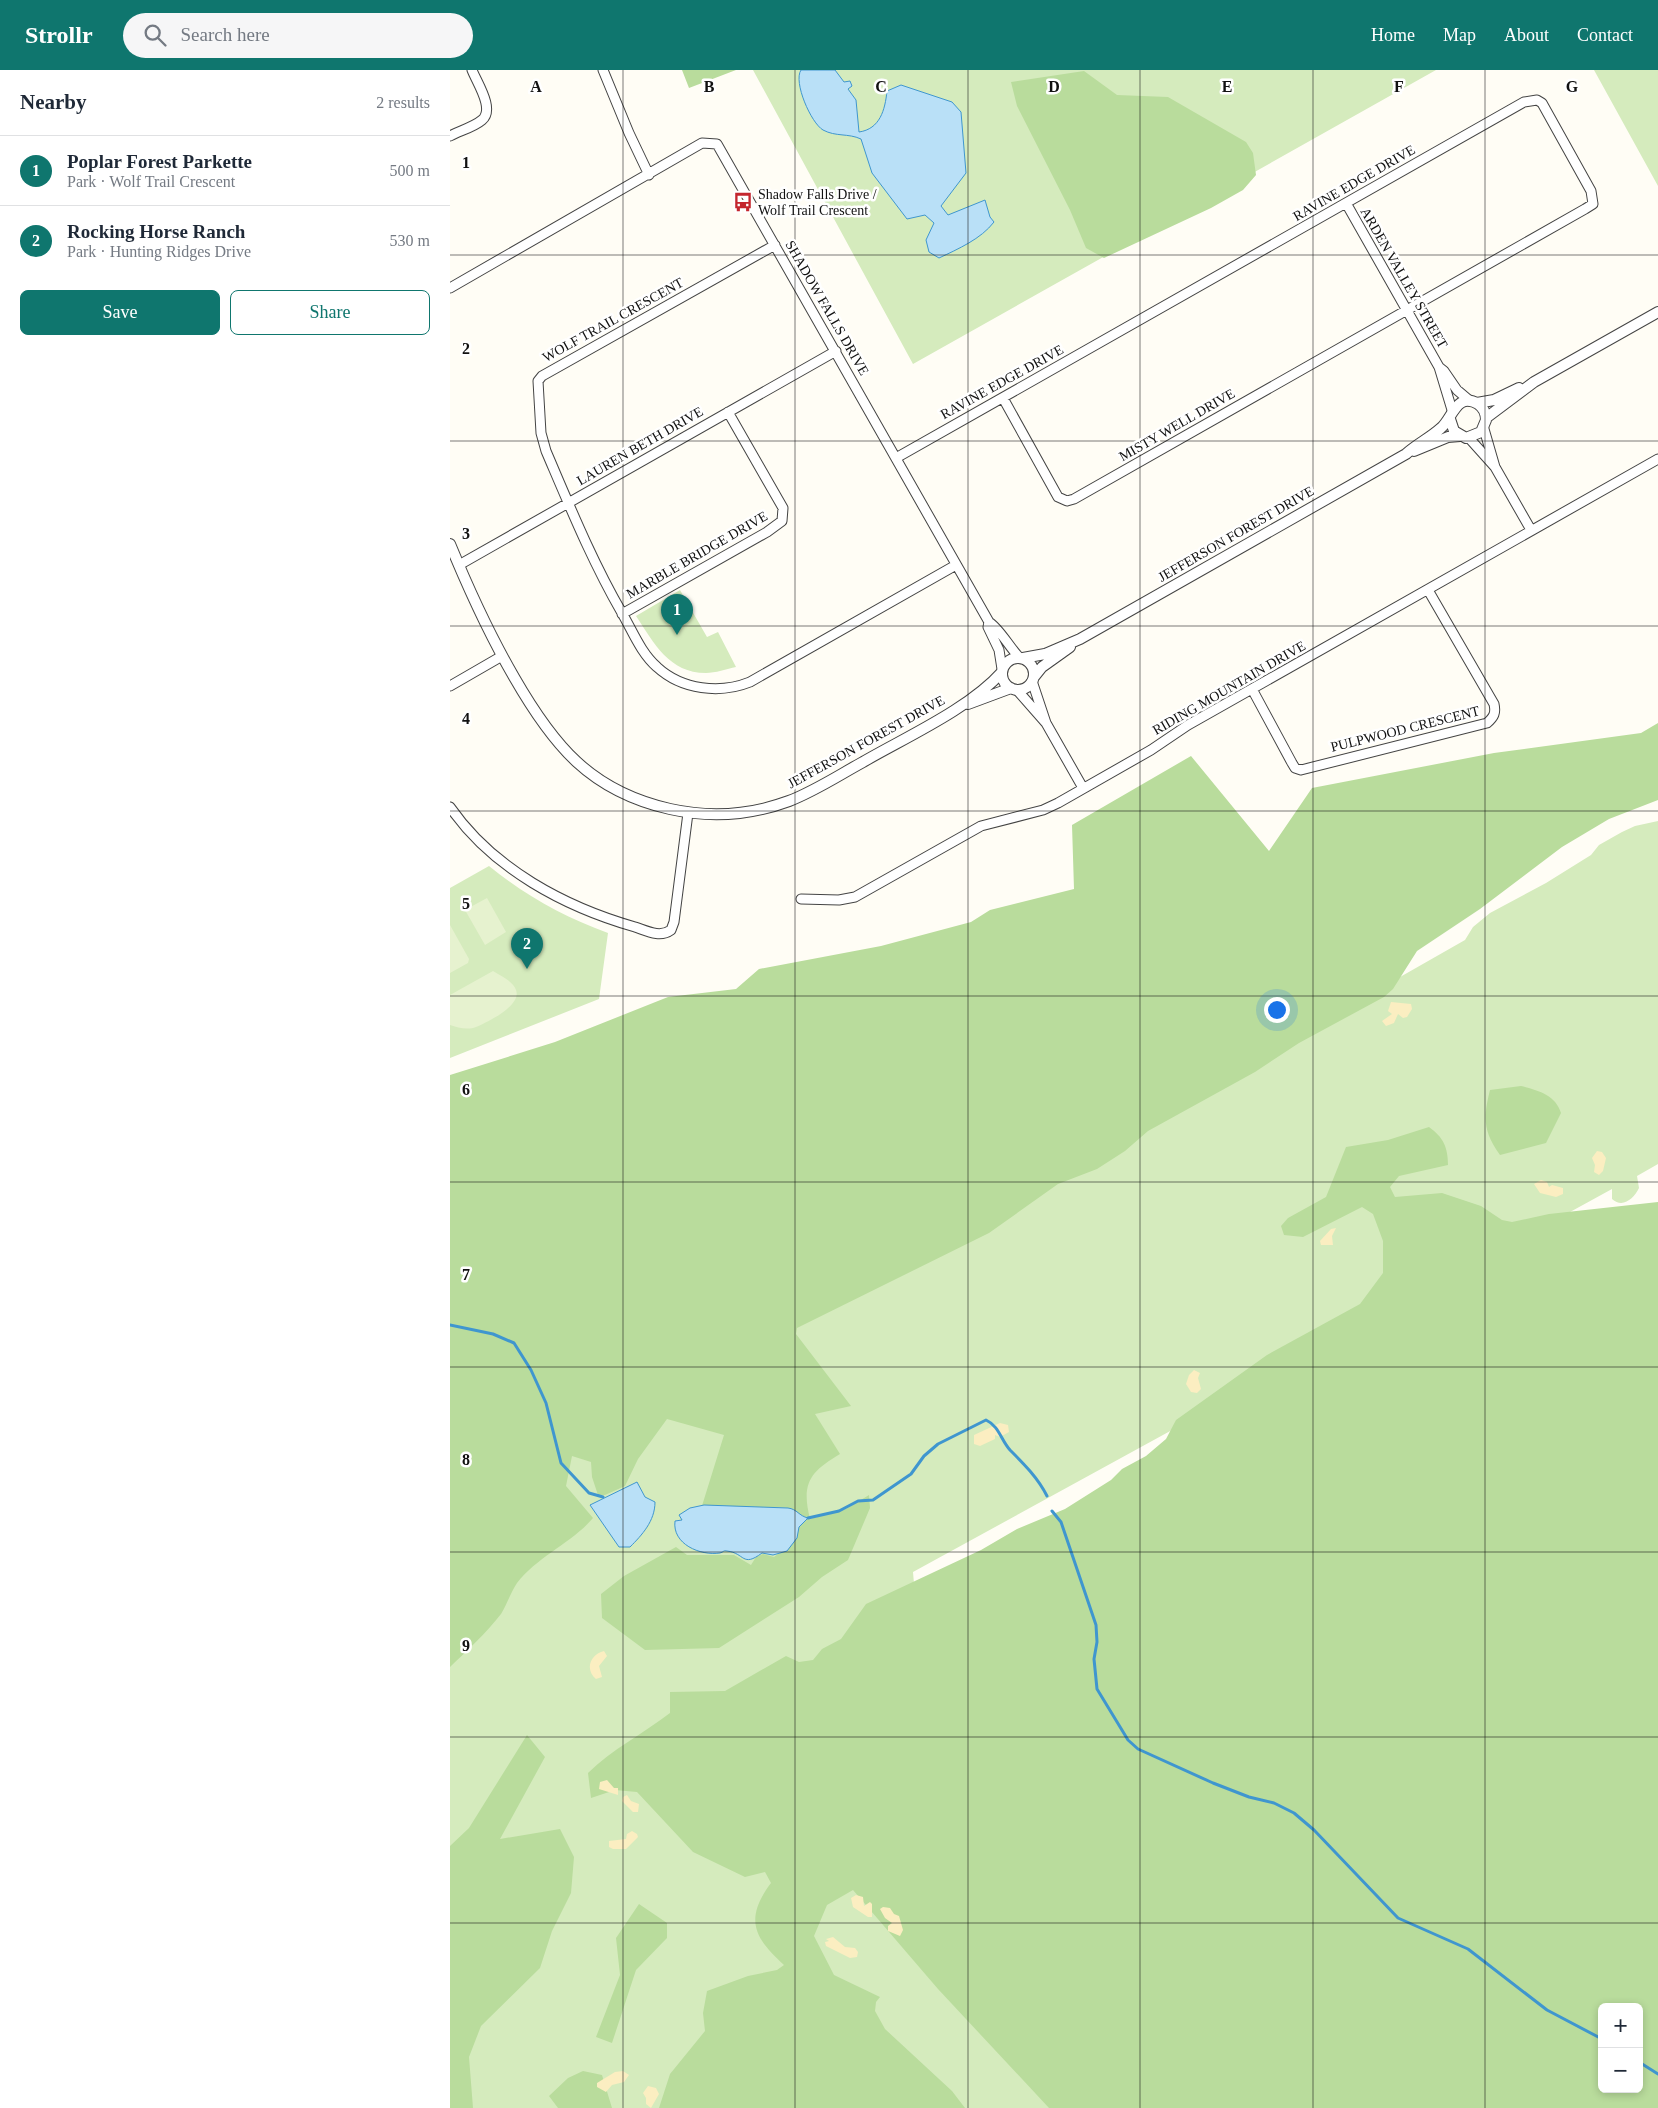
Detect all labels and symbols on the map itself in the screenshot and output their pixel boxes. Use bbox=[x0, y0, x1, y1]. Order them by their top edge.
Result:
text: A bbox=[530, 78, 542, 95]
text: B bbox=[704, 78, 715, 95]
text: C bbox=[875, 78, 887, 95]
text: D bbox=[1048, 78, 1060, 95]
text: E bbox=[1222, 78, 1232, 95]
text: F bbox=[1394, 78, 1404, 95]
text: G bbox=[1566, 78, 1579, 95]
street label: RAVINE EDGE DRIVE bbox=[1290, 142, 1418, 224]
text: 1 bbox=[462, 154, 470, 171]
place label: Shadow Falls Drive / Wolf Trail Crescent bbox=[758, 187, 877, 218]
bus stop icon: Shadow Falls Drive / Wolf Trail Crescent bbox=[732, 191, 754, 213]
street label: ARDEN VALLEY STREET bbox=[1358, 205, 1451, 351]
street label: SHADOW FALLS DRIVE bbox=[782, 238, 872, 378]
street label: WOLF TRAIL CRESCENT bbox=[540, 275, 686, 365]
text: 2 bbox=[462, 340, 470, 357]
street label: RAVINE EDGE DRIVE bbox=[938, 342, 1066, 422]
street label: MISTY WELL DRIVE bbox=[1117, 386, 1237, 464]
street label: LAUREN BETH DRIVE bbox=[574, 404, 706, 488]
street label: JEFFERSON FOREST DRIVE bbox=[1156, 483, 1316, 585]
street label: MARBLE BRIDGE DRIVE bbox=[624, 508, 770, 602]
text: 3 bbox=[462, 525, 470, 542]
pin: 1 bbox=[661, 594, 693, 635]
street label: RIDING MOUNTAIN DRIVE bbox=[1150, 638, 1308, 738]
street label: JEFFERSON FOREST DRIVE bbox=[785, 693, 947, 791]
street label: PULPWOOD CRESCENT bbox=[1329, 703, 1481, 755]
text: 4 bbox=[462, 710, 470, 727]
text: 5 bbox=[462, 895, 470, 912]
pin: 2 bbox=[511, 928, 543, 969]
your location bbox=[1264, 997, 1290, 1023]
text: 6 bbox=[462, 1081, 470, 1098]
text: 7 bbox=[462, 1266, 470, 1283]
text: 8 bbox=[462, 1451, 470, 1468]
text: 9 bbox=[462, 1637, 470, 1654]

